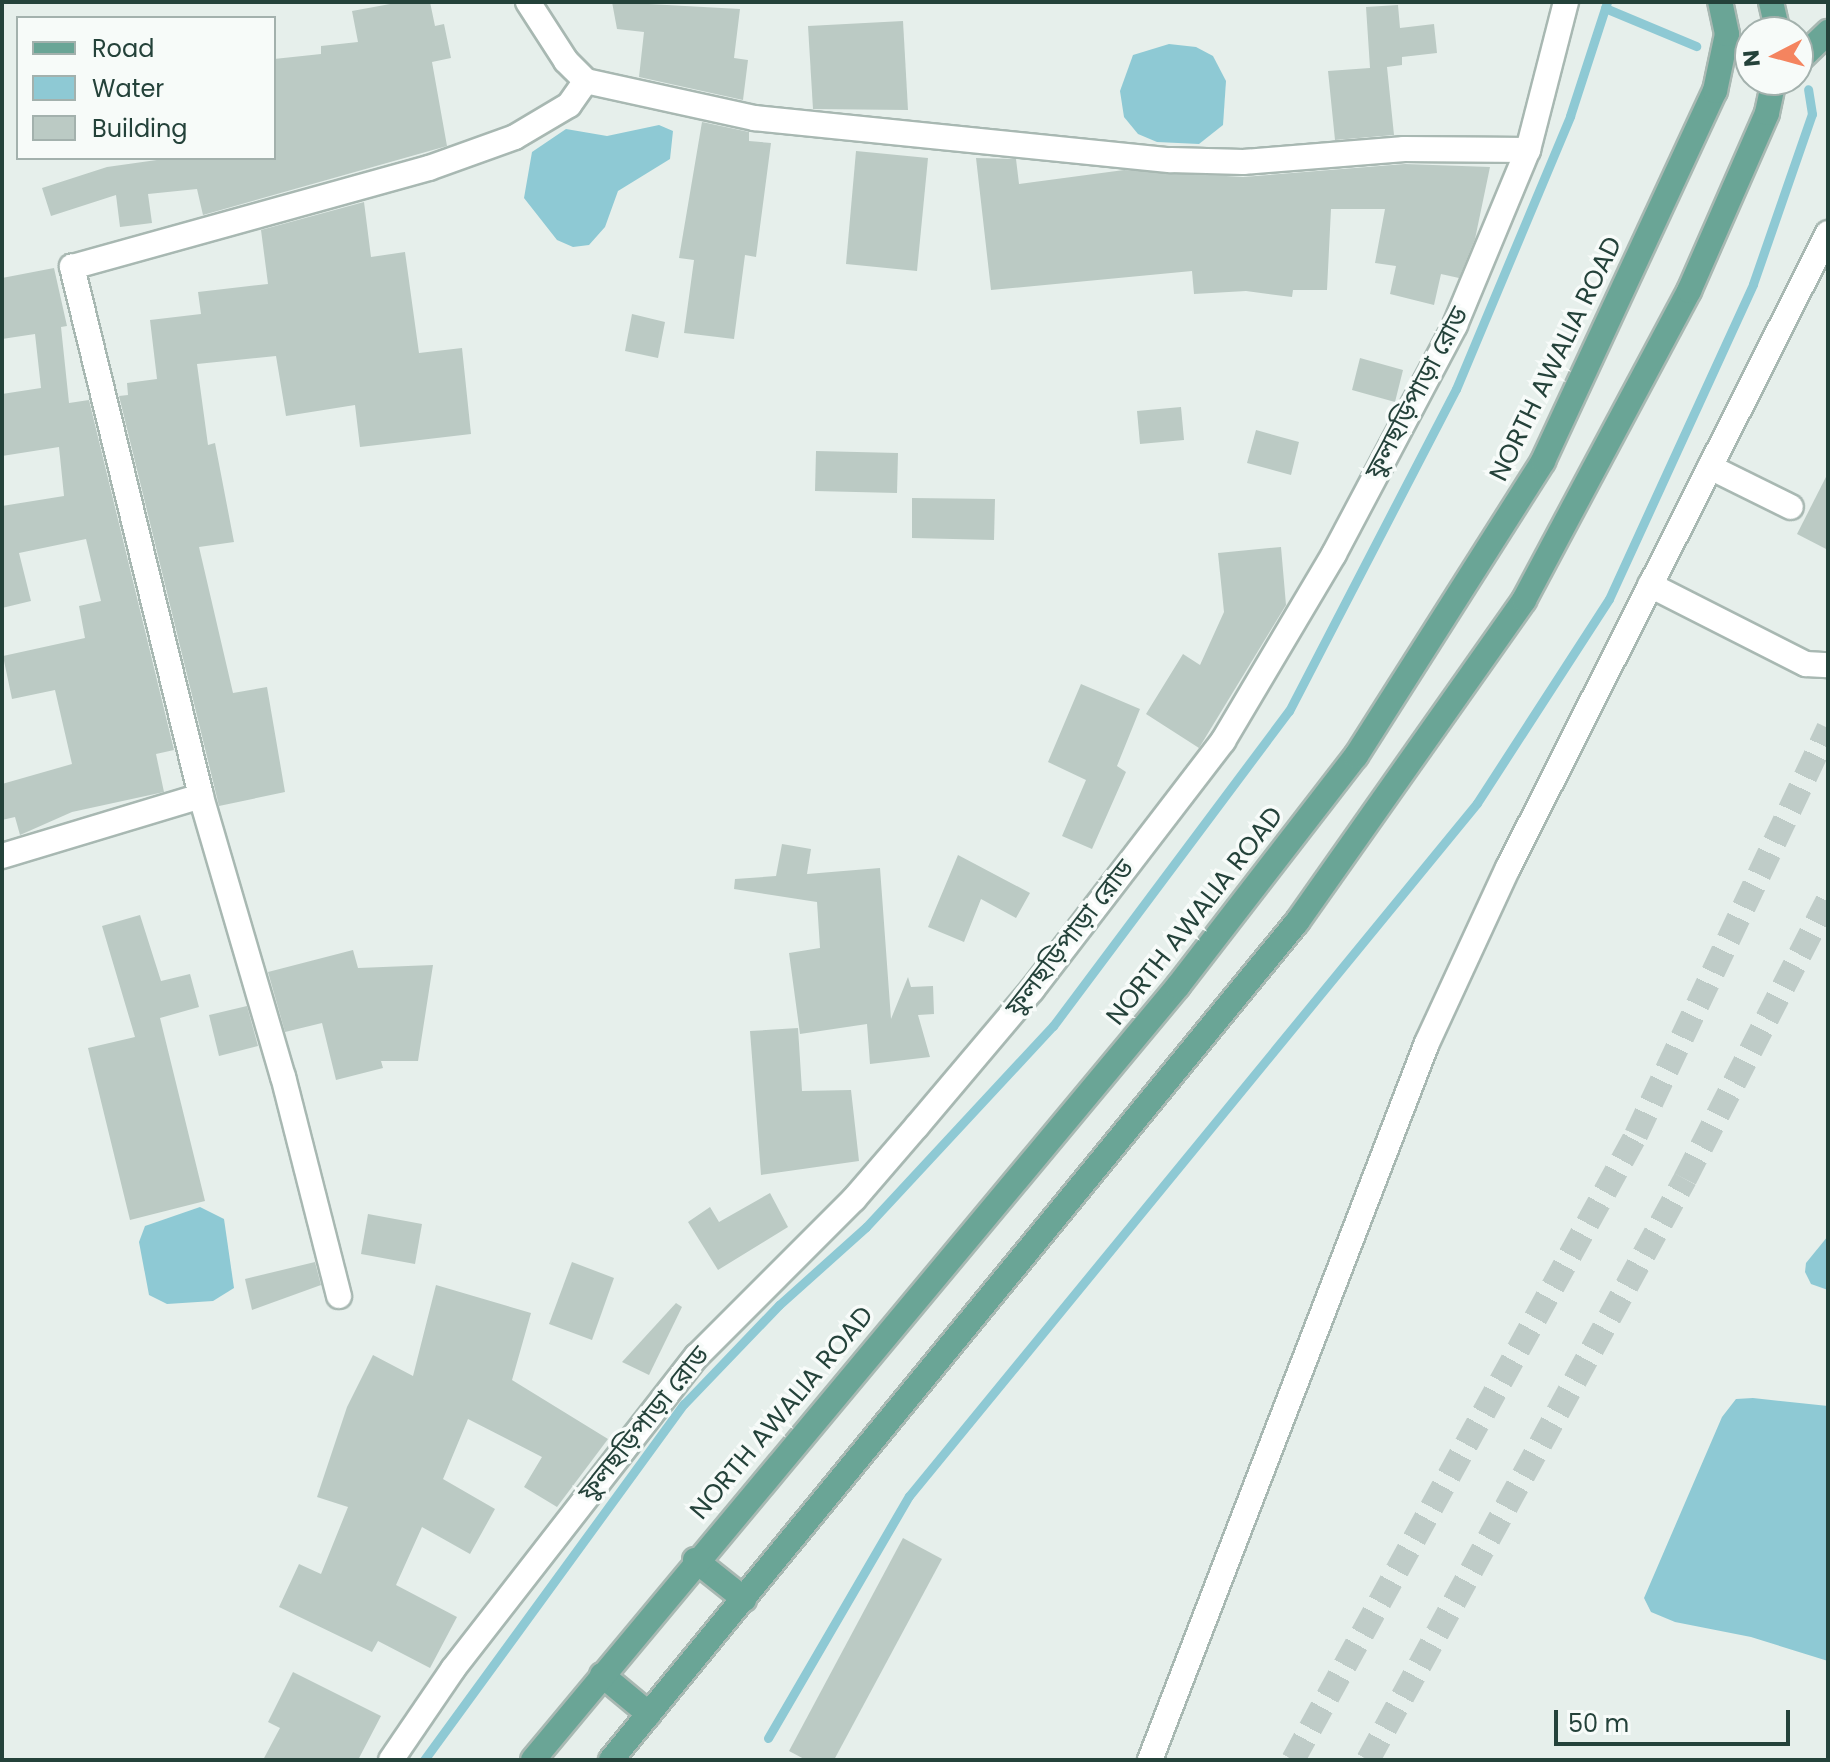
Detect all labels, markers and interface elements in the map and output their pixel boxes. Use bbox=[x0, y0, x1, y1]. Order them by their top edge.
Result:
legend bbox=[16, 16, 276, 160]
north arrow bbox=[1734, 16, 1814, 96]
text: Road bbox=[92, 32, 154, 65]
text: N bbox=[1735, 49, 1768, 68]
text: Water bbox=[92, 72, 164, 105]
text: Building bbox=[92, 112, 188, 145]
street label: NORTH AWALIA ROAD bbox=[1483, 232, 1629, 486]
street label: ফুলছড়িপাড়া রোড bbox=[1359, 302, 1475, 484]
street label: NORTH AWALIA ROAD bbox=[1100, 801, 1290, 1031]
street label: ফুলছড়িপাড়া রোড bbox=[999, 853, 1141, 1023]
street label: NORTH AWALIA ROAD bbox=[684, 1300, 880, 1526]
street label: ফুলছড়িপাড়া রোড bbox=[572, 1340, 716, 1508]
scale bar bbox=[1558, 1694, 1794, 1744]
text: 50 m bbox=[1568, 1707, 1629, 1740]

